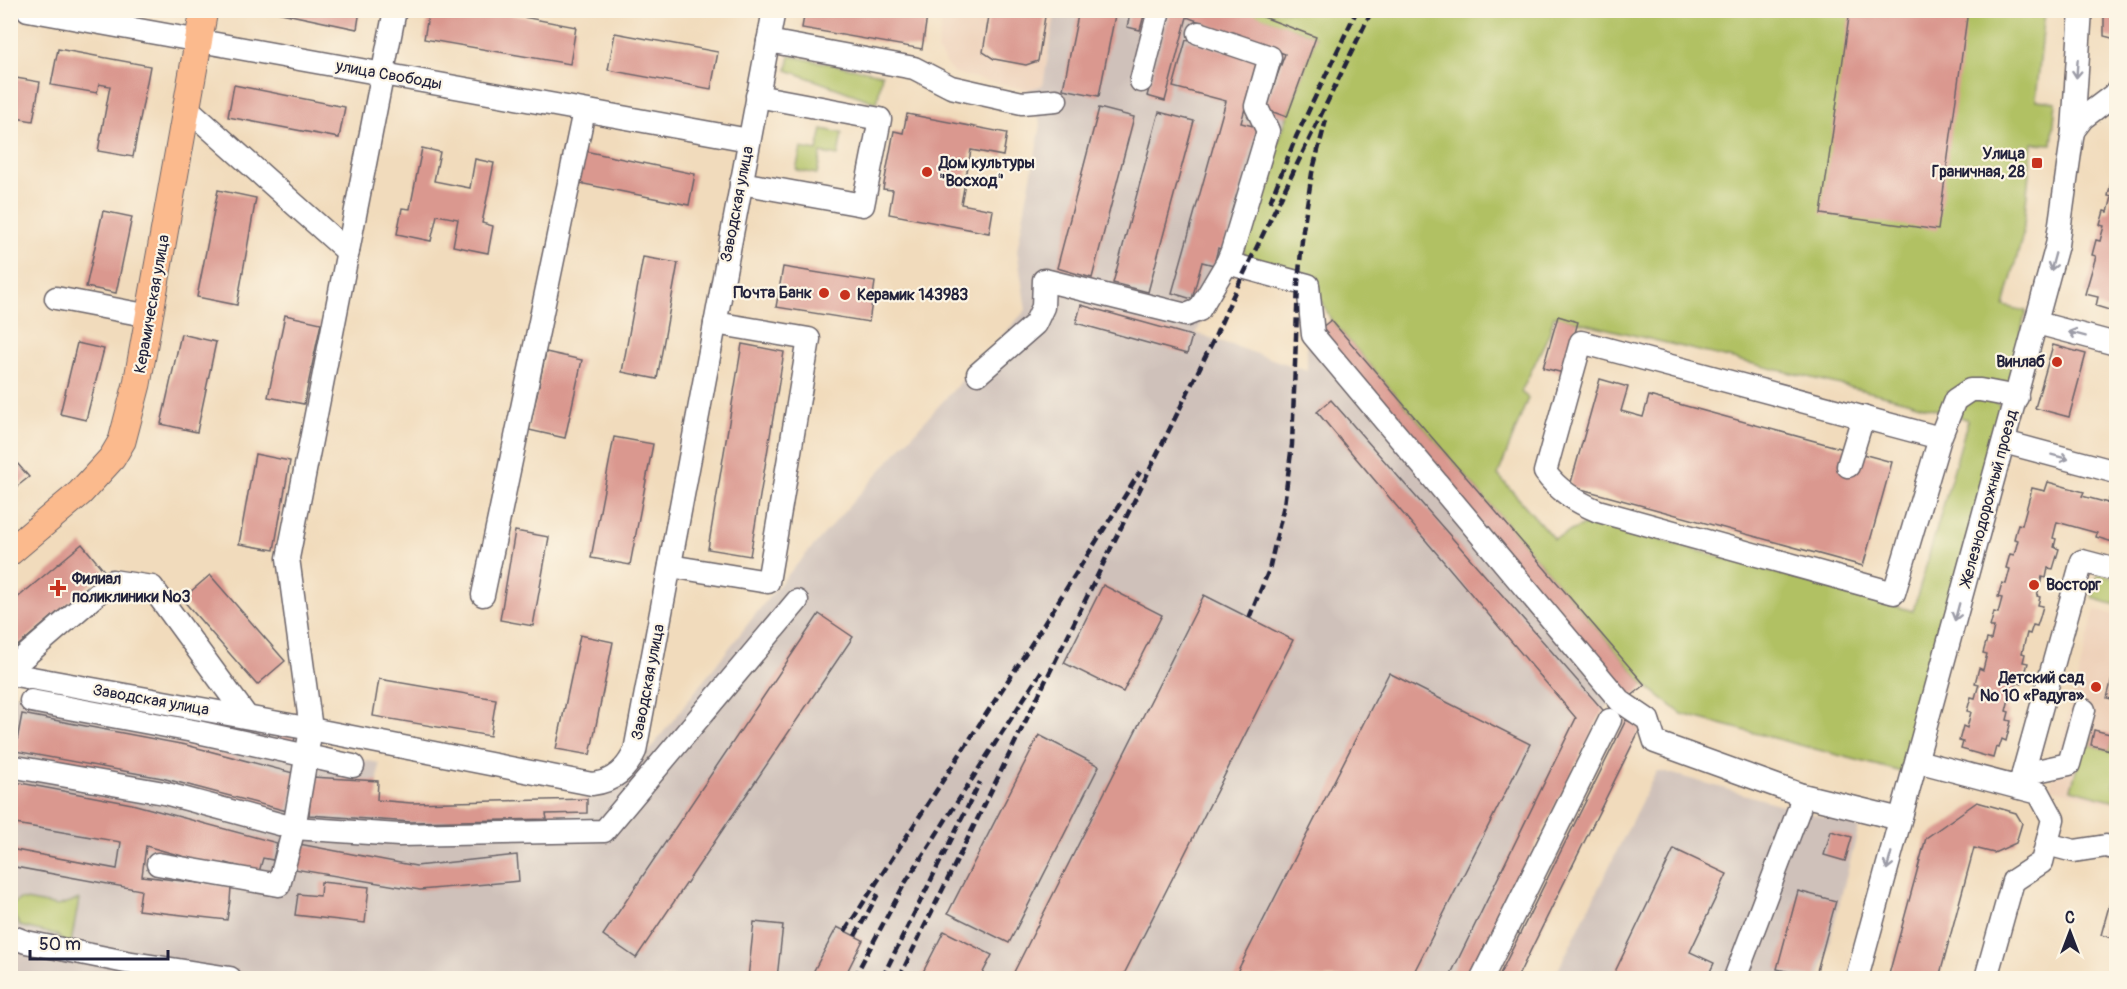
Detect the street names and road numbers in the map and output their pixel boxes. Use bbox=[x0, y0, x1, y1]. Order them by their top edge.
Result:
street label: улица Свободы bbox=[333, 56, 444, 94]
street label: Заводская улица bbox=[716, 144, 758, 264]
street label: Керамическая улица bbox=[130, 233, 174, 375]
street label: Железнодорожный проезд bbox=[1955, 407, 2022, 591]
street label: Заводская улица bbox=[627, 622, 669, 742]
street label: Заводская улица bbox=[91, 680, 211, 720]

